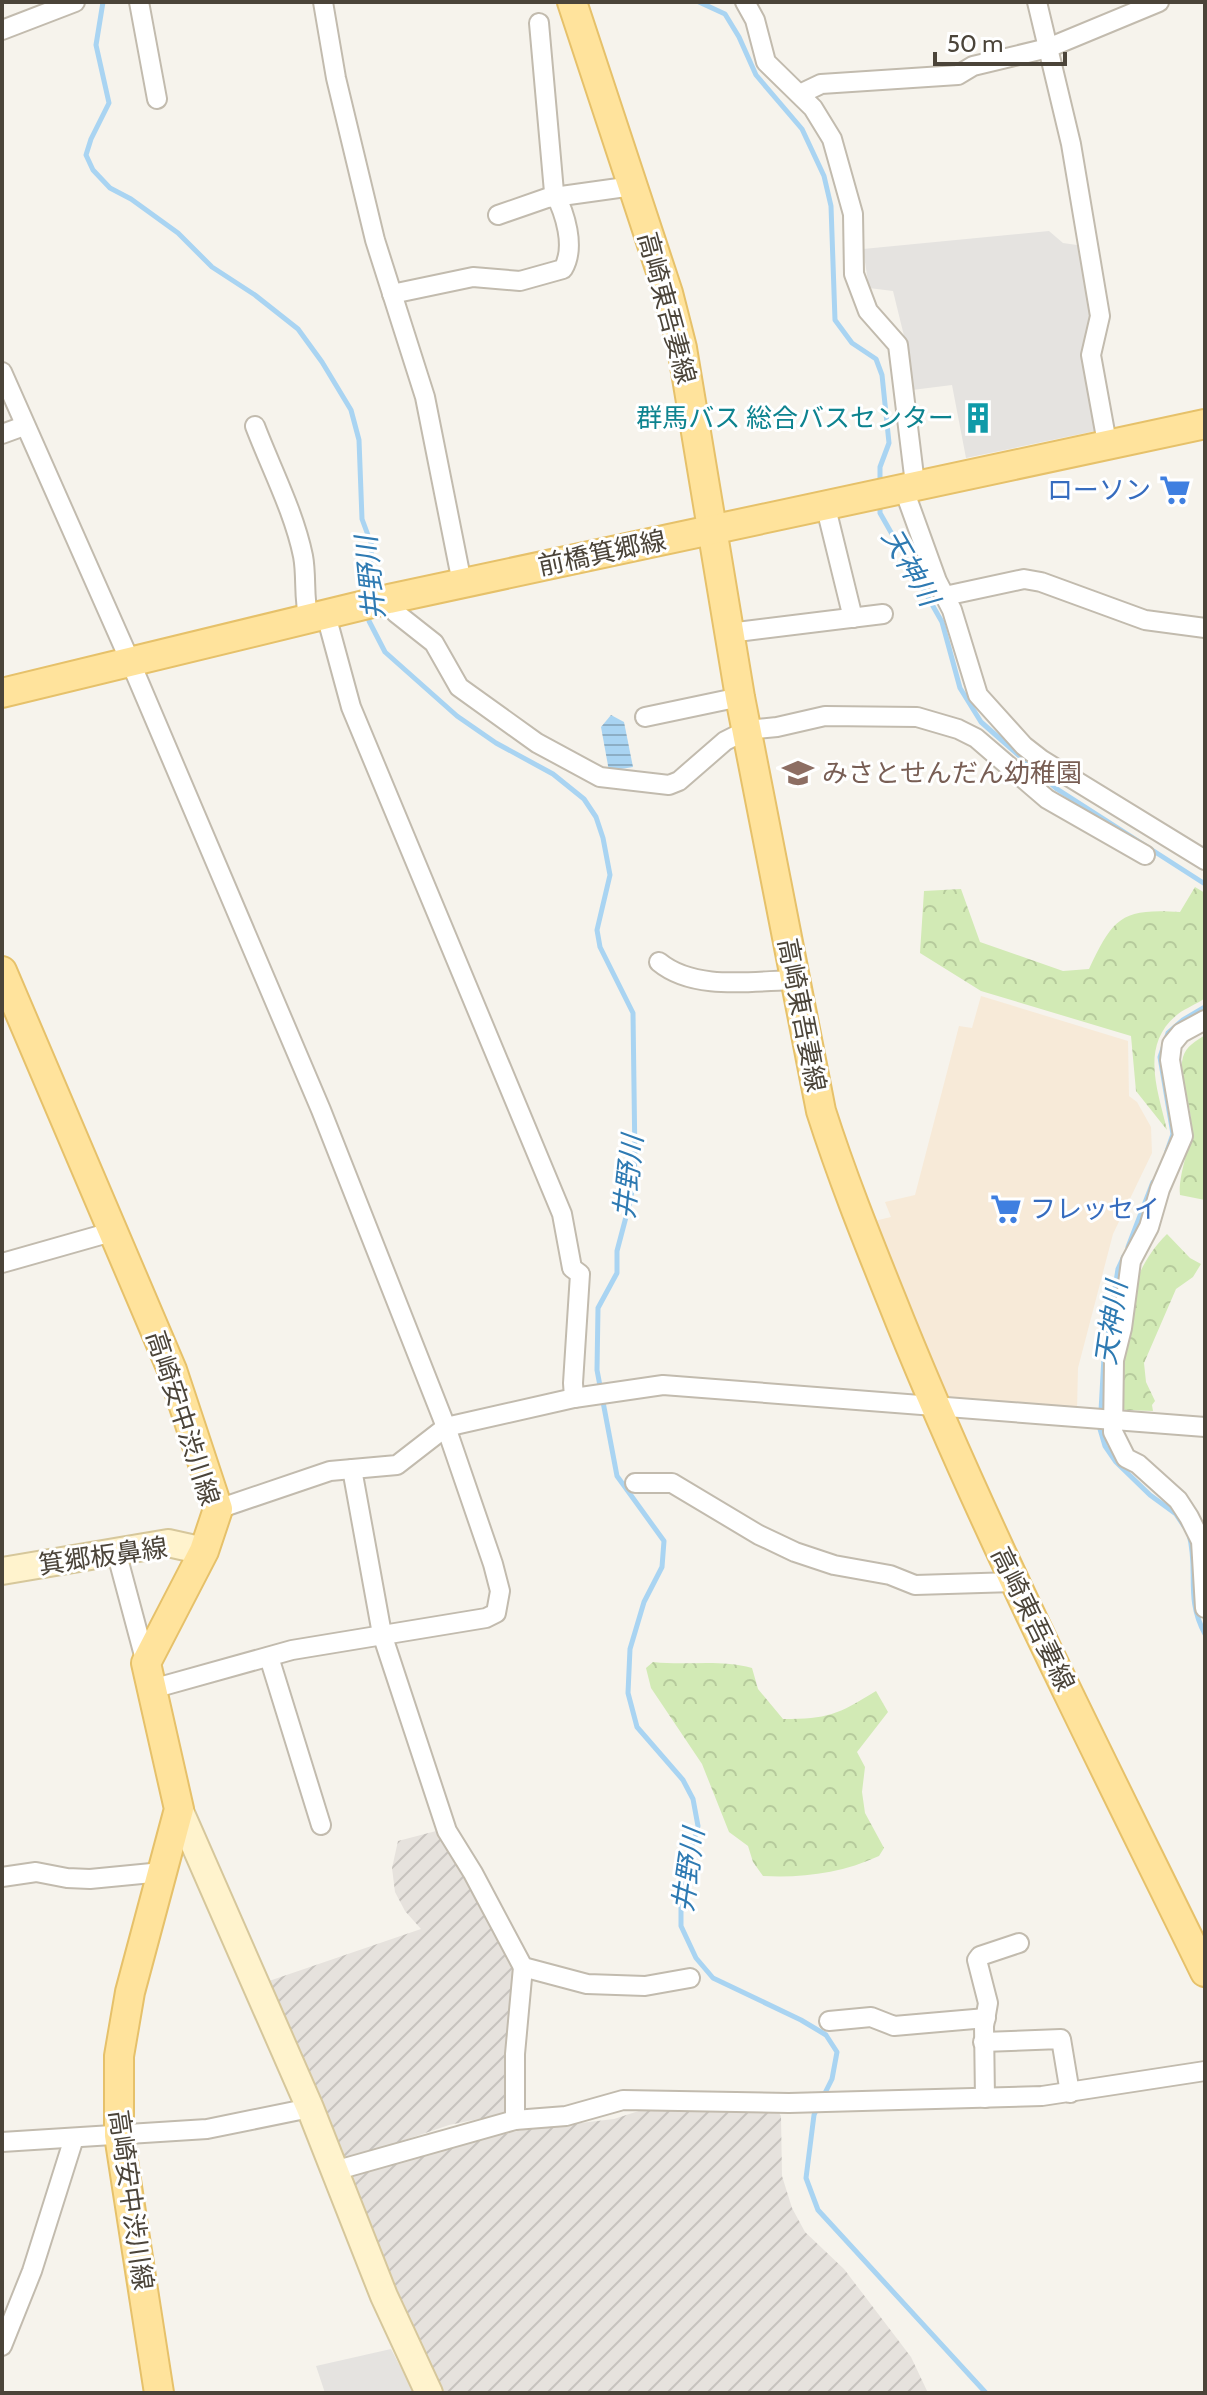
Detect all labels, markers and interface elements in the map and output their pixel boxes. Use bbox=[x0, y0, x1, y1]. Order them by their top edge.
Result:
scale bar bbox=[935, 16, 1065, 66]
text: 50 m bbox=[947, 29, 1003, 58]
street label: 高崎東吾妻線 bbox=[631, 229, 703, 387]
building icon: 群馬バス 総合バスセンター bbox=[961, 401, 995, 435]
place label: 群馬バス 総合バスセンター bbox=[636, 402, 954, 434]
supermarket icon: ローソン bbox=[1158, 473, 1192, 507]
place label: ローソン bbox=[1047, 474, 1151, 506]
water label: 天神川 bbox=[875, 522, 948, 614]
street label: 前橋箕郷線 bbox=[535, 524, 669, 582]
water label: 井野川 bbox=[348, 531, 391, 622]
school or university icon: みさとせんだん幼稚園 bbox=[781, 756, 815, 790]
place label: みさとせんだん幼稚園 bbox=[822, 757, 1082, 789]
street label: 高崎東吾妻線 bbox=[771, 935, 833, 1095]
water label: 井野川 bbox=[607, 1130, 650, 1221]
supermarket icon: フレッセイ bbox=[989, 1192, 1023, 1226]
place label: フレッセイ bbox=[1030, 1193, 1160, 1225]
water label: 天神川 bbox=[1088, 1276, 1134, 1367]
street label: 高崎安中渋川線 bbox=[140, 1327, 226, 1509]
street label: 箕郷板鼻線 bbox=[36, 1531, 170, 1581]
street label: 高崎東吾妻線 bbox=[984, 1542, 1082, 1696]
water label: 井野川 bbox=[665, 1823, 711, 1914]
street label: 高崎安中渋川線 bbox=[102, 2108, 160, 2292]

